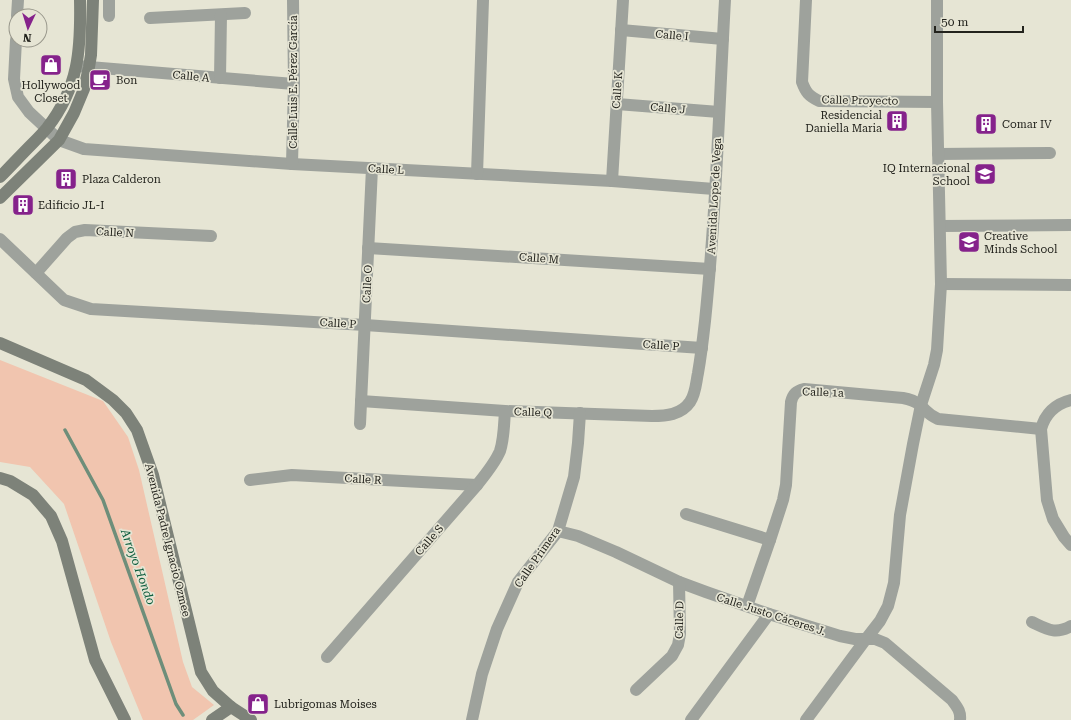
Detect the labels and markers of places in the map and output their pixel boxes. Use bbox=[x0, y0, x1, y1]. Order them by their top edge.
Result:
shop icon: Hollywood Closet bbox=[38, 52, 64, 78]
cafe icon: Bon bbox=[87, 67, 113, 93]
place label: Bon bbox=[116, 74, 137, 87]
place label: Hollywood Closet bbox=[22, 79, 80, 105]
building icon: Residencial Daniella Maria bbox=[884, 108, 910, 134]
place label: Residencial Daniella Maria bbox=[805, 109, 883, 135]
building icon: Comar IV bbox=[973, 111, 999, 137]
place label: Comar IV bbox=[1002, 118, 1052, 131]
school or university icon: IQ Internacional School bbox=[972, 161, 998, 187]
place label: IQ Internacional School bbox=[883, 162, 971, 188]
building icon: Plaza Calderon bbox=[53, 166, 79, 192]
place label: Plaza Calderon bbox=[82, 173, 161, 186]
building icon: Edificio JL-I bbox=[10, 192, 36, 218]
place label: Edificio JL-I bbox=[38, 199, 104, 212]
school or university icon: Creative Minds School bbox=[956, 229, 982, 255]
place label: Creative Minds School bbox=[984, 230, 1058, 256]
shop icon: Lubrigomas Moises bbox=[245, 691, 271, 717]
place label: Lubrigomas Moises bbox=[274, 698, 377, 711]

